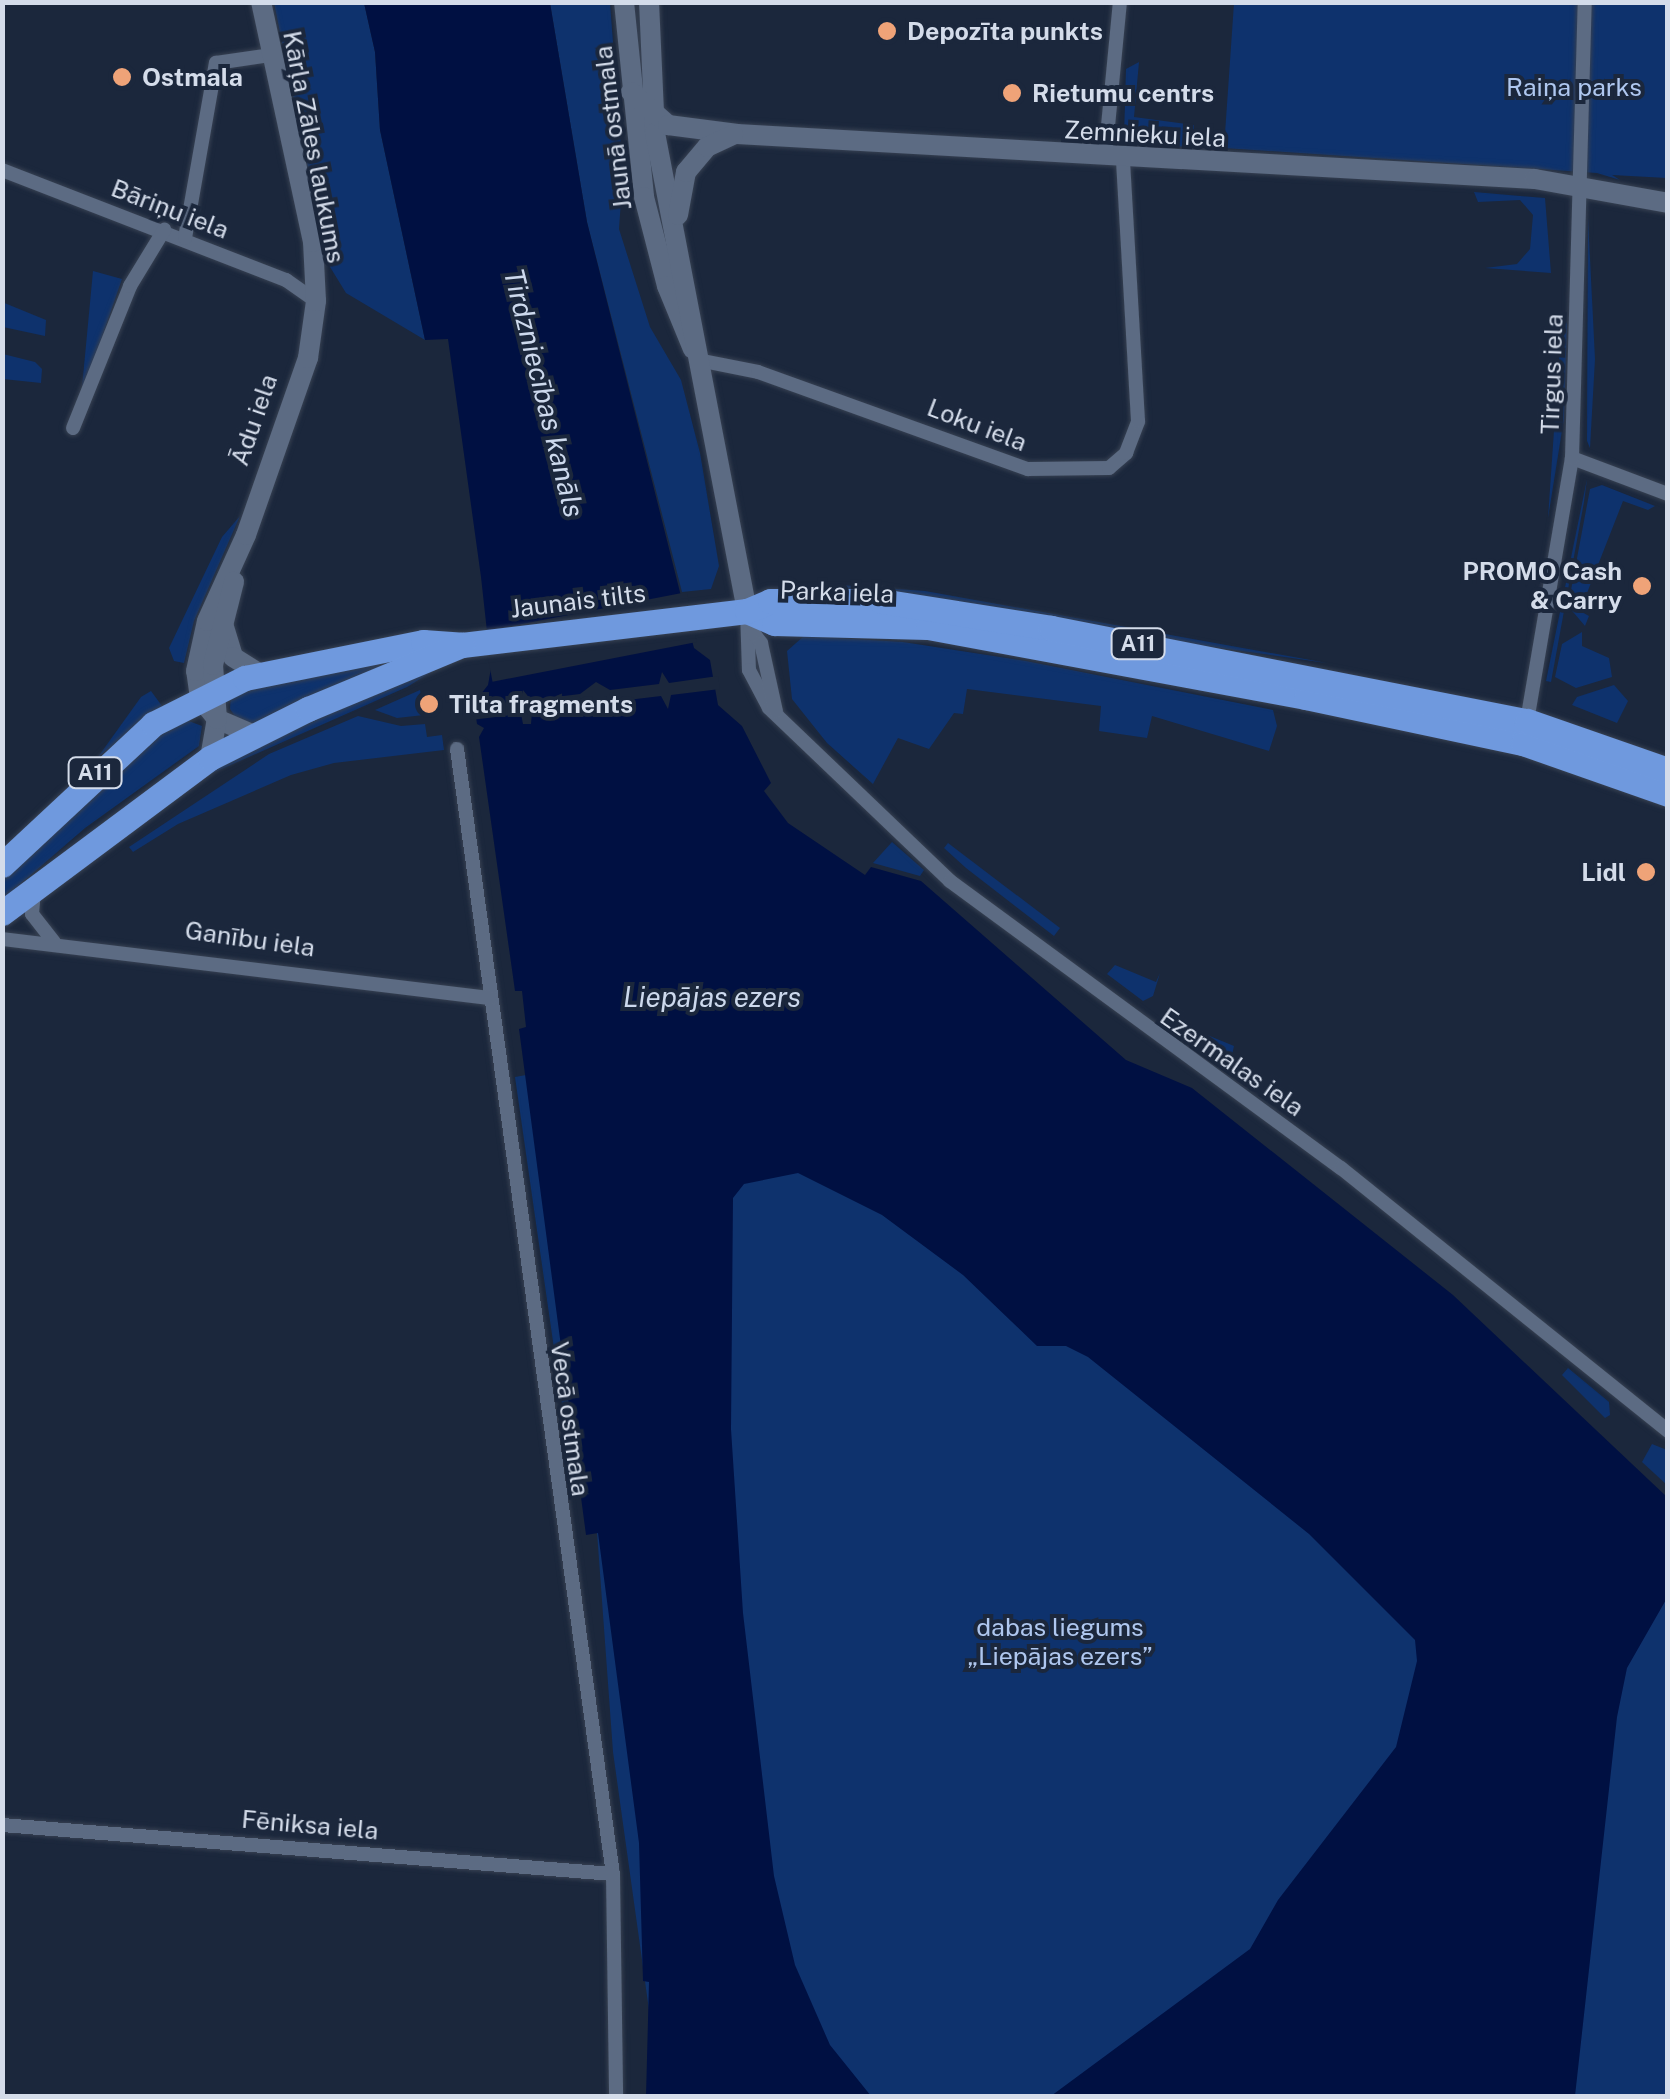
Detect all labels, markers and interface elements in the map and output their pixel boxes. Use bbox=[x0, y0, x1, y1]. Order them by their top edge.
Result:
place label: Depozīta punkts bbox=[907, 16, 1103, 46]
marker: Depozīta punkts bbox=[876, 20, 898, 42]
street label: Kārļa Zāles laukums bbox=[277, 28, 351, 266]
street label: Jaunā ostmala bbox=[588, 44, 638, 212]
place label: Ostmala bbox=[142, 62, 243, 92]
marker: Ostmala bbox=[111, 66, 133, 88]
park label: Raiņa parks bbox=[1506, 72, 1642, 102]
place label: Rietumu centrs bbox=[1032, 78, 1214, 108]
marker: Rietumu centrs bbox=[1001, 82, 1023, 104]
street label: Zemnieku iela bbox=[1063, 115, 1227, 153]
street label: Bāriņu iela bbox=[107, 173, 233, 245]
water label: Tirdzniecības kanāls bbox=[497, 265, 591, 521]
street label: Tirgus iela bbox=[1535, 313, 1569, 435]
street label: Ādu iela bbox=[224, 370, 284, 470]
street label: Loku iela bbox=[923, 392, 1031, 458]
place label: PROMO Cash & Carry bbox=[1462, 557, 1622, 616]
street label: Parka iela bbox=[779, 575, 895, 609]
marker: PROMO Cash & Carry bbox=[1631, 575, 1653, 597]
street label: Jaunais tilts bbox=[509, 578, 647, 624]
road number: A11 bbox=[1110, 627, 1166, 661]
place label: Tilta fragments bbox=[449, 689, 633, 719]
marker: Tilta fragments bbox=[418, 693, 440, 715]
road number: A11 bbox=[68, 756, 122, 790]
place label: Lidl bbox=[1581, 857, 1626, 887]
marker: Lidl bbox=[1635, 861, 1657, 883]
street label: Ganību iela bbox=[183, 915, 317, 963]
water label: Liepājas ezers bbox=[623, 980, 801, 1014]
street label: Ezermalas iela bbox=[1154, 1001, 1310, 1123]
street label: Vecā ostmala bbox=[544, 1340, 596, 1498]
park label: dabas liegums „Liepājas ezers” bbox=[967, 1613, 1153, 1672]
street label: Fēniksa iela bbox=[240, 1804, 380, 1846]

